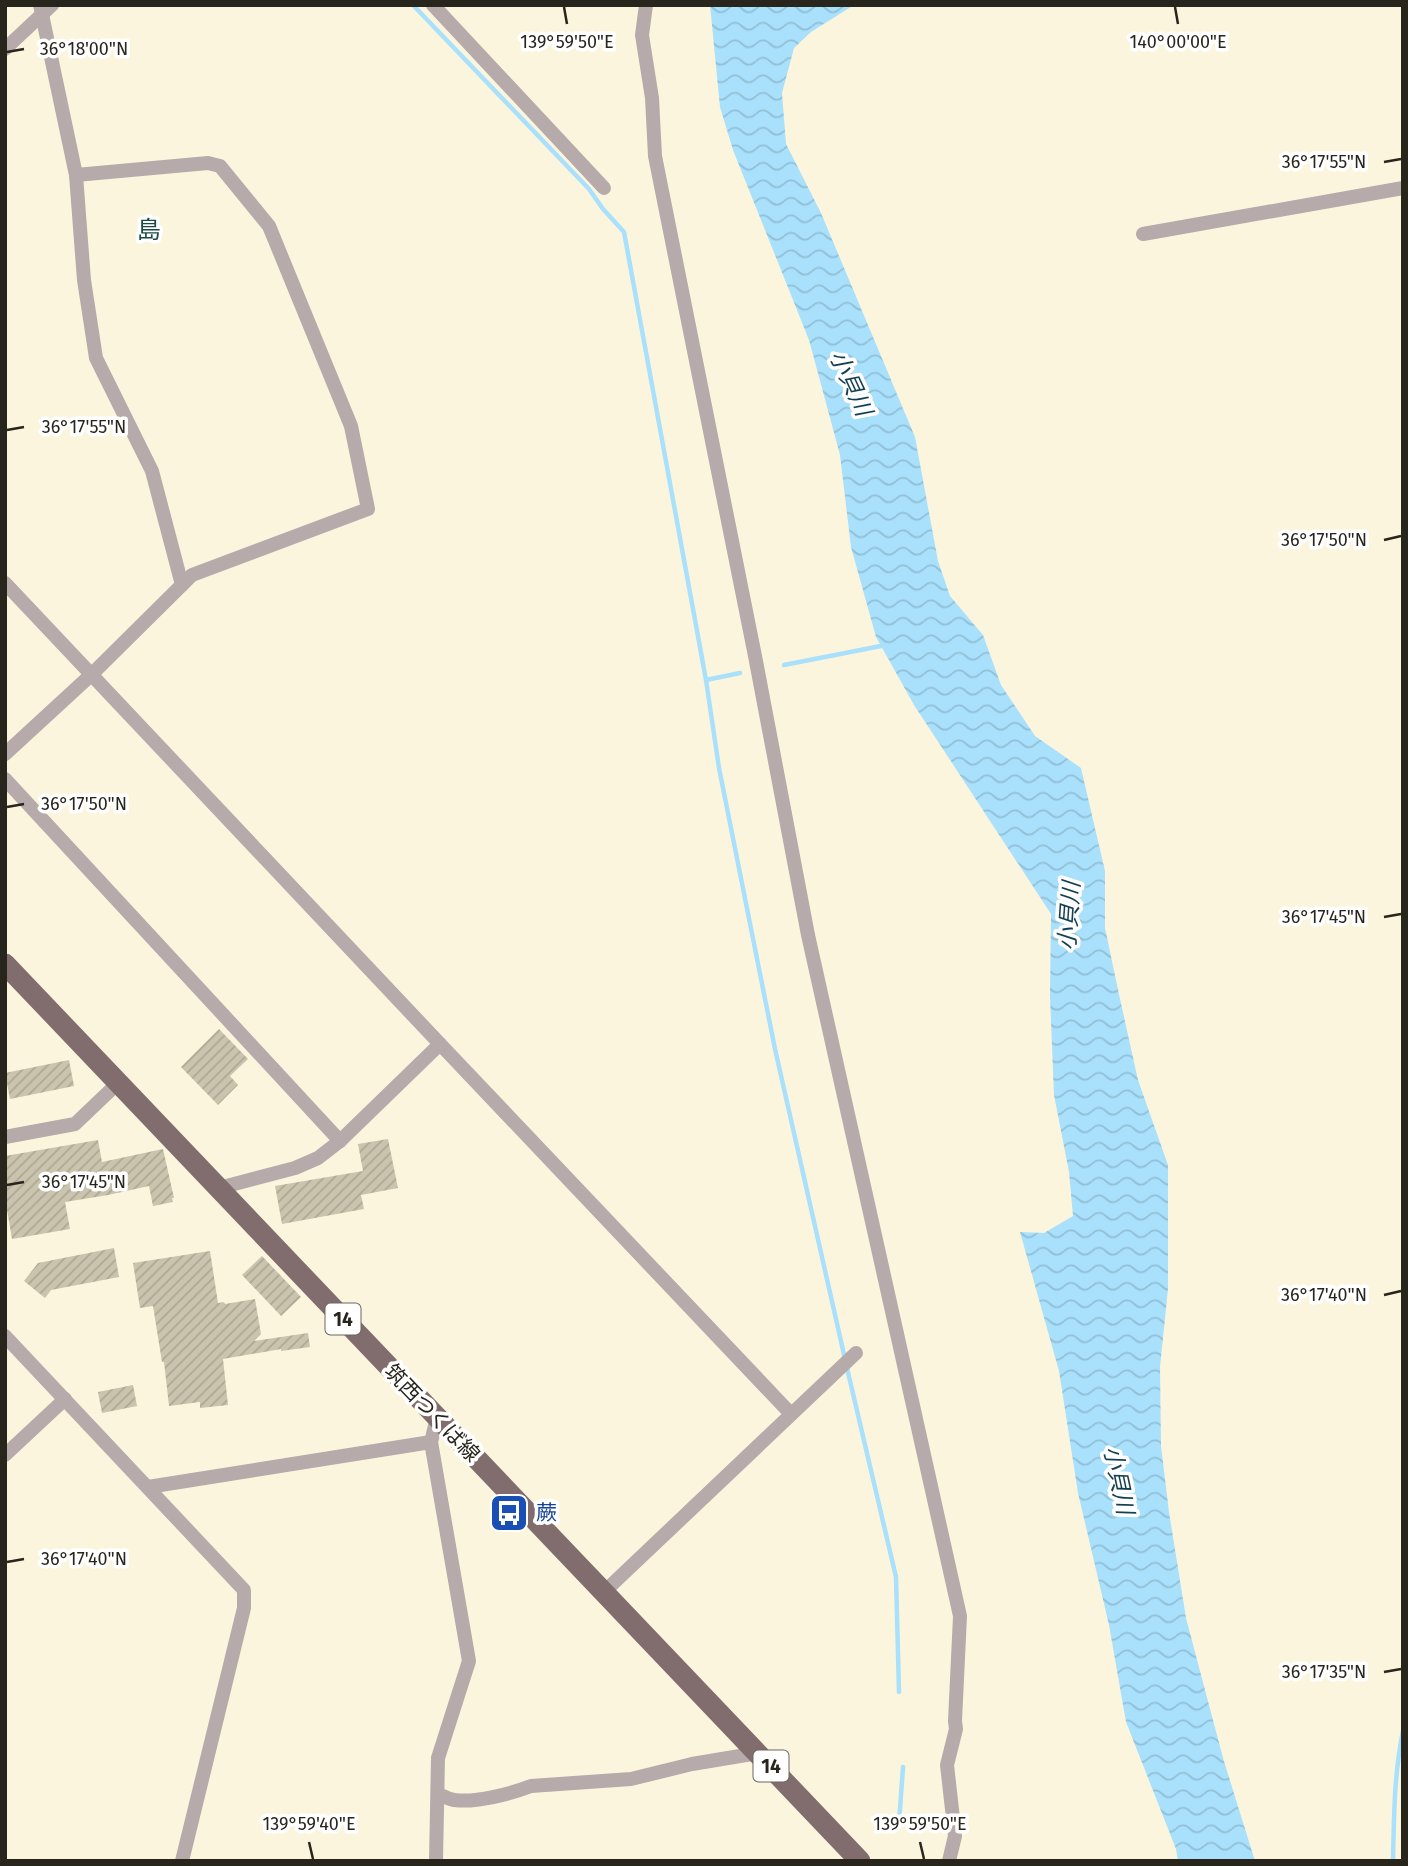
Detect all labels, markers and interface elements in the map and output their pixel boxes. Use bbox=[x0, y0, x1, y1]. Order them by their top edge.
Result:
text: 139°59'50"E bbox=[520, 31, 614, 53]
text: 140°00'00"E bbox=[1129, 31, 1227, 53]
text: 36°18'00"N bbox=[40, 38, 128, 60]
text: 36°17'55"N bbox=[1282, 151, 1366, 173]
district label: 島 bbox=[137, 216, 161, 244]
water label: 小貝川 bbox=[824, 346, 880, 423]
text: 36°17'55"N bbox=[42, 416, 126, 438]
text: 36°17'50"N bbox=[1281, 529, 1367, 551]
text: 36°17'50"N bbox=[41, 793, 127, 815]
water label: 小貝川 bbox=[1053, 878, 1086, 951]
text: 36°17'45"N bbox=[1282, 906, 1366, 928]
text: 36°17'45"N bbox=[42, 1171, 126, 1193]
text: 36°17'40"N bbox=[1281, 1284, 1367, 1306]
road number: 14 bbox=[326, 1303, 360, 1334]
street label: 筑西つくば線 bbox=[379, 1359, 485, 1467]
water label: 小貝川 bbox=[1098, 1443, 1140, 1520]
bus stop icon: 蕨 bbox=[488, 1492, 530, 1534]
place label: 蕨 bbox=[536, 1500, 557, 1526]
text: 36°17'40"N bbox=[41, 1548, 127, 1570]
text: 36°17'35"N bbox=[1282, 1661, 1366, 1683]
road number: 14 bbox=[754, 1750, 788, 1782]
text: 139°59'40"E bbox=[262, 1813, 356, 1835]
text: 139°59'50"E bbox=[873, 1813, 967, 1835]

